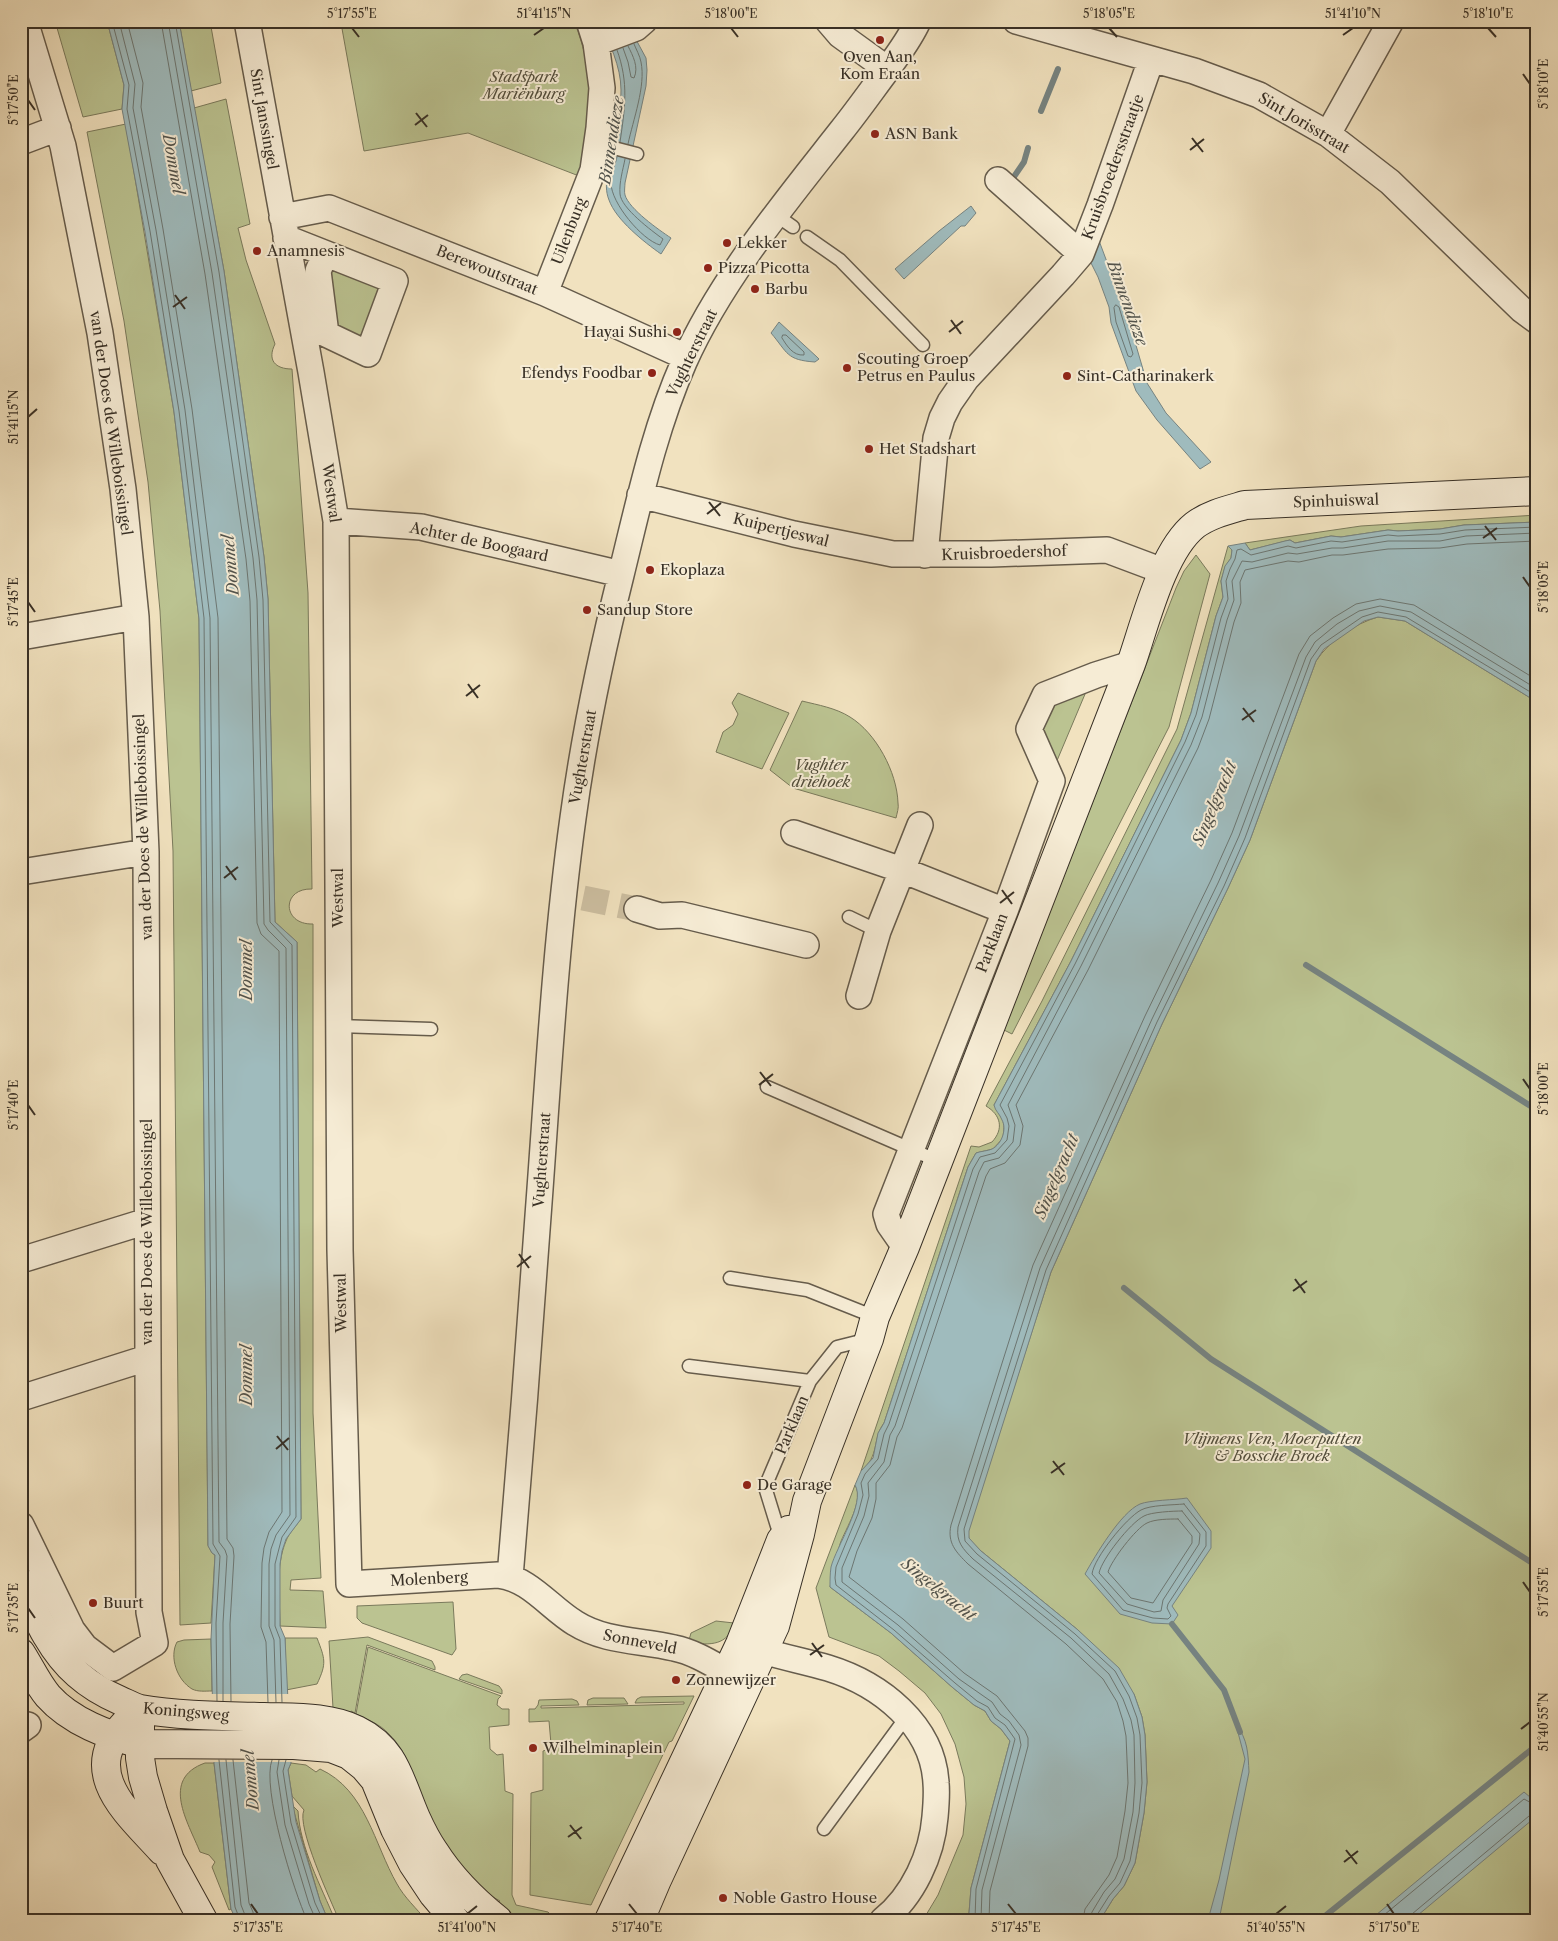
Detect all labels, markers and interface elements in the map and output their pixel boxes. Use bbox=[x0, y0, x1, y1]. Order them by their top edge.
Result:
text: 5°17'55"E bbox=[327, 6, 377, 21]
text: 51°41'15"N bbox=[517, 6, 572, 21]
text: 5°18'00"E bbox=[704, 6, 758, 21]
text: 5°18'05"E bbox=[1083, 6, 1135, 21]
text: 51°41'10"N bbox=[1325, 6, 1381, 21]
text: 5°18'10"E bbox=[1463, 6, 1513, 21]
marker: Oven Aan, Kom Eraan bbox=[874, 34, 886, 46]
place label: Oven Aan, Kom Eraan bbox=[840, 47, 921, 83]
text: 5°18'10"E bbox=[1536, 59, 1551, 109]
street label: Sint Janssingel bbox=[246, 67, 283, 172]
park label: Stadspark Mariënburg bbox=[481, 67, 566, 103]
text: 5°17'50"E bbox=[6, 75, 21, 125]
street label: Sint Jorisstraat bbox=[1255, 88, 1354, 158]
street label: Kruisbroedersstraatje bbox=[1077, 92, 1148, 242]
water label: Binnendieze bbox=[594, 93, 628, 188]
place label: ASN Bank bbox=[884, 124, 959, 143]
marker: ASN Bank bbox=[869, 128, 881, 140]
water label: Dommel bbox=[159, 130, 189, 198]
street label: Uilenburg bbox=[547, 194, 590, 267]
place label: Lekker bbox=[737, 233, 787, 252]
marker: Lekker bbox=[721, 237, 733, 249]
street label: Berewoutstraat bbox=[434, 240, 541, 299]
place label: Anamnesis bbox=[266, 241, 345, 260]
marker: Anamnesis bbox=[251, 245, 263, 257]
water label: Binnendieze bbox=[1103, 256, 1153, 350]
place label: Pizza Picotta bbox=[718, 258, 810, 277]
marker: Pizza Picotta bbox=[702, 262, 714, 274]
place label: Barbu bbox=[765, 279, 808, 298]
marker: Barbu bbox=[749, 283, 761, 295]
street label: Vughterstraat bbox=[662, 305, 721, 401]
street label: van der Does de Willeboissingel bbox=[86, 308, 137, 537]
place label: Hayai Sushi bbox=[584, 322, 667, 341]
marker: Hayai Sushi bbox=[671, 326, 683, 338]
place label: Scouting Groep Petrus en Paulus bbox=[857, 349, 975, 385]
marker: Scouting Groep Petrus en Paulus bbox=[841, 362, 853, 374]
place label: Efendys Foodbar bbox=[521, 363, 643, 382]
place label: Sint-Catharinakerk bbox=[1077, 366, 1215, 385]
marker: Efendys Foodbar bbox=[646, 367, 658, 379]
marker: Sint-Catharinakerk bbox=[1061, 370, 1073, 382]
text: 51°41'15"N bbox=[6, 389, 21, 444]
place label: Het Stadshart bbox=[879, 439, 977, 458]
marker: Het Stadshart bbox=[863, 443, 875, 455]
street label: Westwal bbox=[318, 461, 345, 524]
street label: Spinhuiswal bbox=[1293, 489, 1380, 511]
street label: Kuipertjeswal bbox=[731, 508, 832, 551]
street label: Achter de Boogaard bbox=[407, 517, 550, 565]
water label: Dommel bbox=[217, 532, 243, 598]
street label: Kruisbroedershof bbox=[941, 541, 1069, 564]
place label: Ekoplaza bbox=[660, 560, 725, 579]
text: 5°18'05"E bbox=[1536, 561, 1551, 613]
marker: Ekoplaza bbox=[644, 564, 656, 576]
text: 5°17'45"E bbox=[6, 577, 21, 627]
place label: Sandup Store bbox=[597, 600, 693, 619]
marker: Sandup Store bbox=[581, 604, 593, 616]
street label: Vughterstraat bbox=[565, 707, 600, 807]
street label: van der Does de Willeboissingel bbox=[129, 713, 156, 942]
park label: Vughter driehoek bbox=[792, 755, 851, 791]
water label: Singelgracht bbox=[1187, 757, 1241, 849]
street label: Westwal bbox=[328, 868, 347, 929]
street label: Parklaan bbox=[972, 910, 1012, 975]
water label: Dommel bbox=[236, 938, 256, 1003]
text: 5°18'00"E bbox=[1536, 1062, 1551, 1116]
text: 5°17'40"E bbox=[6, 1080, 21, 1130]
street label: Vughterstraat bbox=[529, 1111, 554, 1209]
street label: van der Does de Willeboissingel bbox=[137, 1118, 156, 1346]
water label: Singelgracht bbox=[1029, 1130, 1083, 1222]
street label: Westwal bbox=[330, 1272, 351, 1334]
water label: Dommel bbox=[236, 1343, 256, 1408]
street label: Parklaan bbox=[771, 1392, 813, 1457]
park label: Vlijmens Ven, Moerputten & Bossche Broek bbox=[1182, 1429, 1362, 1465]
place label: De Garage bbox=[757, 1475, 832, 1494]
marker: De Garage bbox=[741, 1479, 753, 1491]
water label: Singelgracht bbox=[897, 1552, 981, 1626]
street label: Molenberg bbox=[390, 1567, 468, 1590]
text: 5°17'55"E bbox=[1536, 1567, 1551, 1617]
text: 5°17'35"E bbox=[6, 1583, 21, 1633]
place label: Buurt bbox=[103, 1593, 144, 1612]
marker: Buurt bbox=[87, 1597, 99, 1609]
street label: Sonneveld bbox=[602, 1625, 679, 1658]
place label: Zonnewijzer bbox=[686, 1670, 777, 1689]
marker: Zonnewijzer bbox=[670, 1674, 682, 1686]
text: 51°40'55"N bbox=[1536, 1692, 1551, 1752]
street label: Koningsweg bbox=[142, 1698, 230, 1725]
place label: Wilhelminaplein bbox=[542, 1738, 663, 1757]
marker: Wilhelminaplein bbox=[527, 1742, 539, 1754]
water label: Dommel bbox=[237, 1747, 263, 1813]
place label: Noble Gastro House bbox=[733, 1888, 877, 1907]
marker: Noble Gastro House bbox=[717, 1892, 729, 1904]
text: 5°17'35"E bbox=[233, 1920, 283, 1935]
text: 51°41'00"N bbox=[438, 1920, 496, 1935]
text: 5°17'40"E bbox=[612, 1920, 662, 1935]
text: 5°17'45"E bbox=[991, 1920, 1041, 1935]
text: 51°40'55"N bbox=[1246, 1920, 1306, 1935]
text: 5°17'50"E bbox=[1369, 1920, 1419, 1935]

